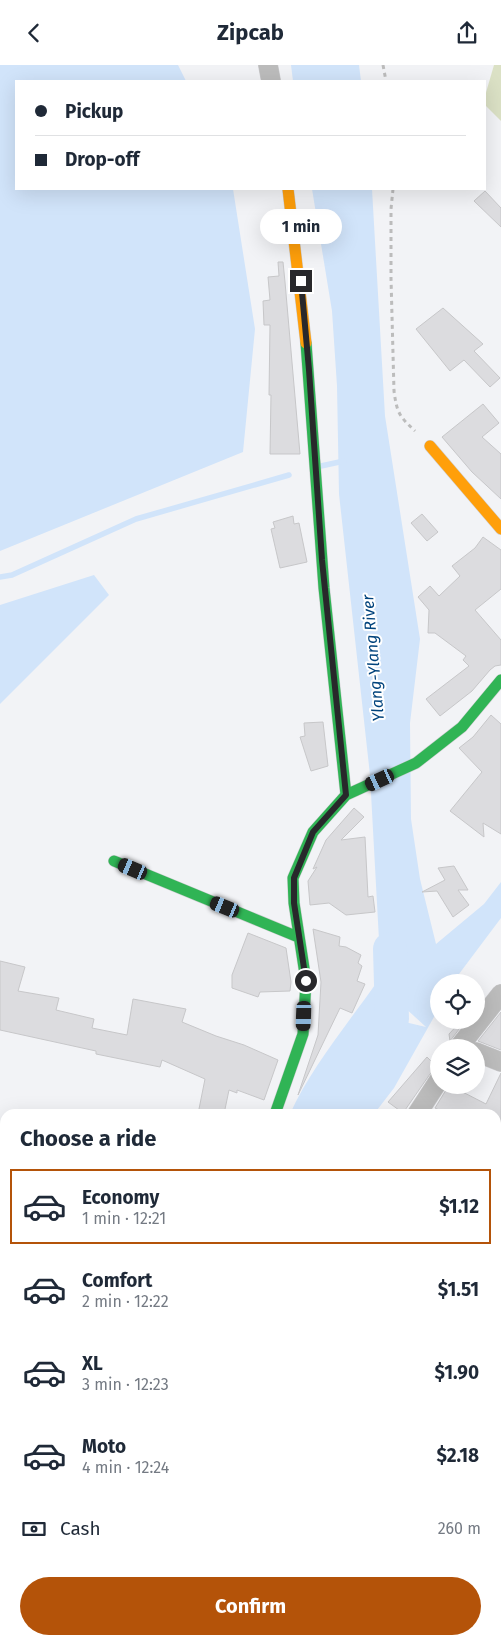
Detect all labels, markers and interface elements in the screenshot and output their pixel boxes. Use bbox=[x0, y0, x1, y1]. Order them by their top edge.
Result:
icon: back bbox=[20, 19, 48, 47]
text: Zipcab bbox=[217, 19, 284, 46]
icon: share bbox=[453, 19, 481, 47]
text: Pickup bbox=[65, 100, 123, 123]
text: Drop-off bbox=[65, 148, 139, 171]
callout: 1 min bbox=[260, 209, 342, 243]
text: 1 min bbox=[282, 217, 320, 236]
route end bbox=[290, 270, 312, 292]
water label: Ylang-Ylang River bbox=[358, 593, 388, 722]
car bbox=[363, 767, 396, 793]
car bbox=[116, 856, 149, 882]
car bbox=[208, 894, 241, 920]
route start bbox=[295, 970, 317, 992]
map controls bbox=[430, 974, 485, 1094]
button: locate bbox=[430, 974, 485, 1029]
car bbox=[295, 1001, 312, 1031]
button: layers bbox=[430, 1039, 485, 1094]
text: Choose a ride bbox=[20, 1125, 156, 1152]
icon: car bbox=[22, 1184, 67, 1229]
text: Economy bbox=[82, 1186, 159, 1209]
text: $1.12 bbox=[439, 1195, 479, 1218]
text: 1 min · 12:21 bbox=[82, 1209, 166, 1228]
icon: car bbox=[22, 1267, 67, 1312]
text: Comfort bbox=[82, 1269, 152, 1292]
text: $1.51 bbox=[438, 1278, 479, 1301]
text: 2 min · 12:22 bbox=[82, 1292, 169, 1311]
icon: car bbox=[22, 1350, 67, 1395]
text: XL bbox=[82, 1352, 103, 1375]
text: $1.90 bbox=[435, 1361, 479, 1384]
text: 3 min · 12:23 bbox=[82, 1375, 169, 1394]
icon: car bbox=[22, 1433, 67, 1478]
text: Moto bbox=[82, 1435, 126, 1458]
text: $2.18 bbox=[436, 1444, 479, 1467]
text: 4 min · 12:24 bbox=[82, 1458, 169, 1477]
icon: cash bbox=[20, 1515, 48, 1543]
text: Cash bbox=[60, 1517, 101, 1540]
text: 260 m bbox=[438, 1519, 481, 1538]
button: Confirm bbox=[20, 1577, 481, 1635]

